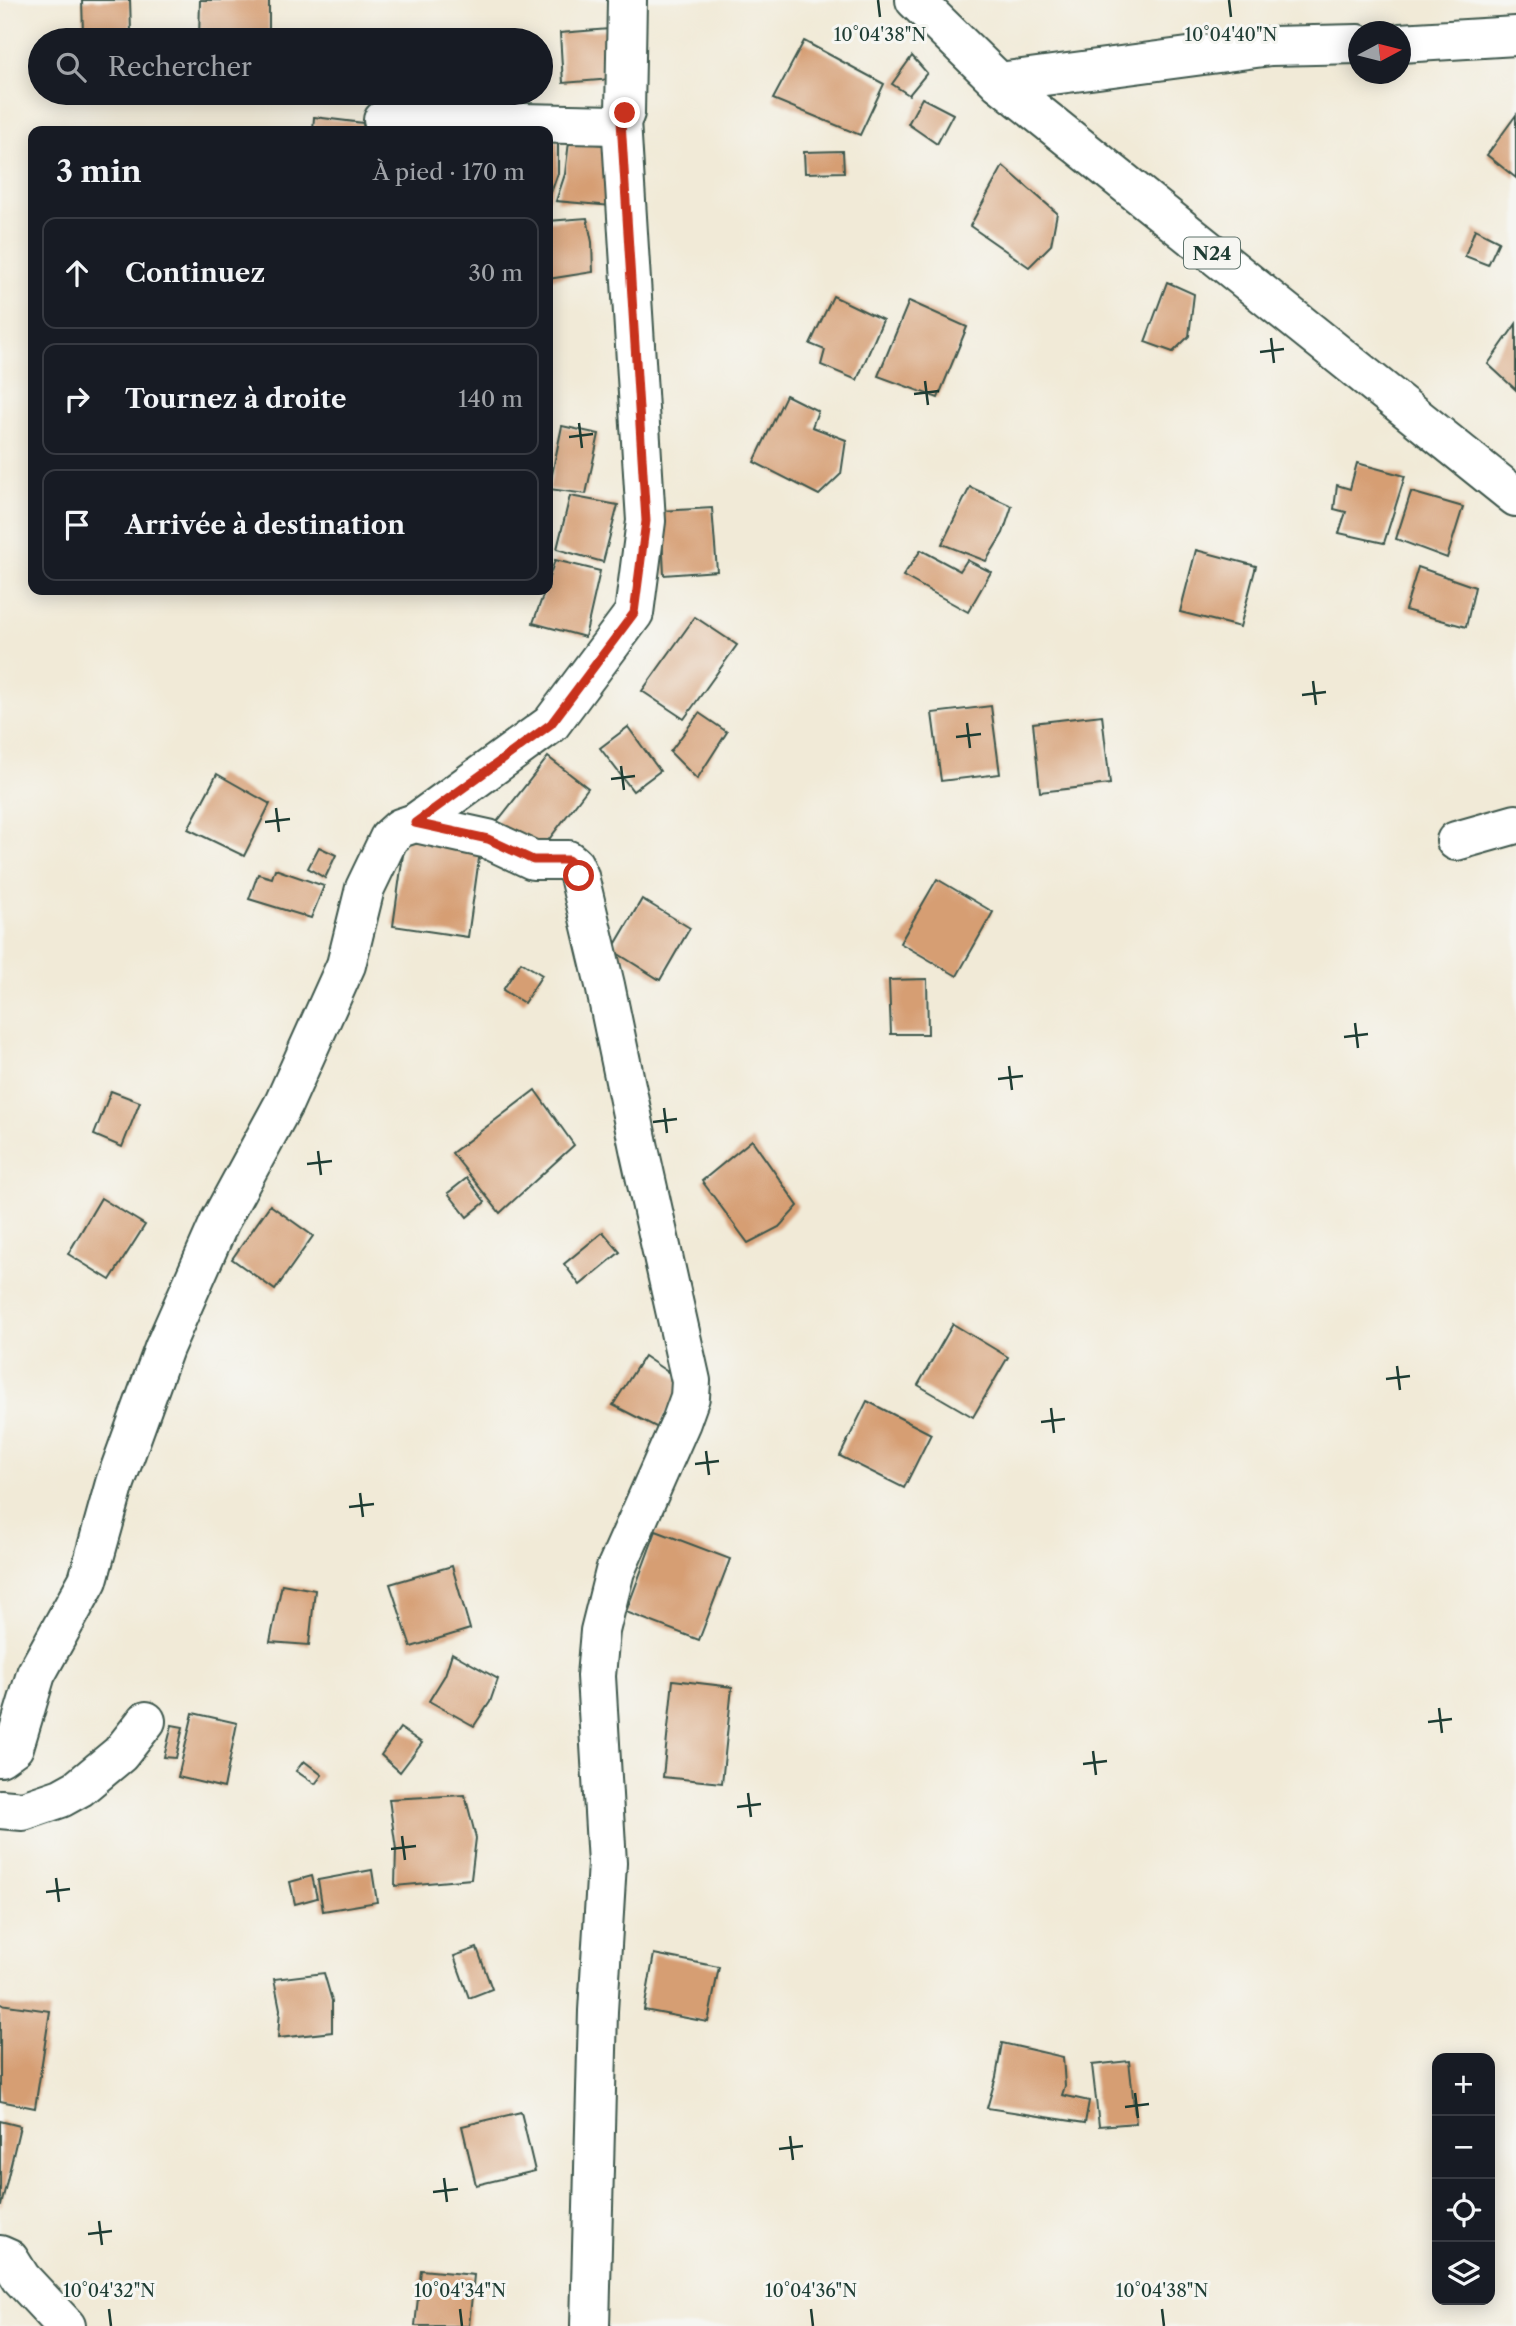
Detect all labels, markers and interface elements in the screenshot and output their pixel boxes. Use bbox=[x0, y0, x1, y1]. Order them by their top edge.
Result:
north arrow bbox=[1348, 21, 1411, 84]
text: 10°04'38"N bbox=[834, 24, 926, 46]
text: 10°04'40"N bbox=[1185, 24, 1278, 46]
search box bbox=[28, 28, 553, 105]
icon: search bbox=[52, 48, 90, 86]
text: Rechercher bbox=[108, 51, 252, 83]
route end bbox=[609, 97, 640, 128]
text: 3 min bbox=[56, 153, 142, 190]
text: À pied · 170 m bbox=[373, 158, 525, 186]
road number: N24 bbox=[1184, 238, 1240, 268]
icon: ahead bbox=[58, 254, 96, 292]
text: Continuez bbox=[125, 257, 265, 289]
text: 30 m bbox=[468, 259, 523, 287]
icon: right bbox=[58, 380, 96, 418]
text: Tournez à droite bbox=[125, 383, 347, 415]
text: 140 m bbox=[458, 385, 523, 413]
icon: arrive bbox=[58, 506, 96, 544]
text: Arrivée à destination bbox=[125, 509, 405, 541]
route start bbox=[563, 860, 594, 891]
map controls bbox=[1432, 2053, 1495, 2305]
button: + bbox=[1432, 2053, 1495, 2116]
button: − bbox=[1432, 2116, 1495, 2179]
button: locate bbox=[1432, 2179, 1495, 2242]
button: layers bbox=[1432, 2242, 1495, 2305]
text: 10°04'32"N bbox=[63, 2280, 155, 2302]
text: 10°04'34"N bbox=[414, 2280, 506, 2302]
text: 10°04'36"N bbox=[765, 2280, 857, 2302]
text: 10°04'38"N bbox=[1116, 2280, 1208, 2302]

